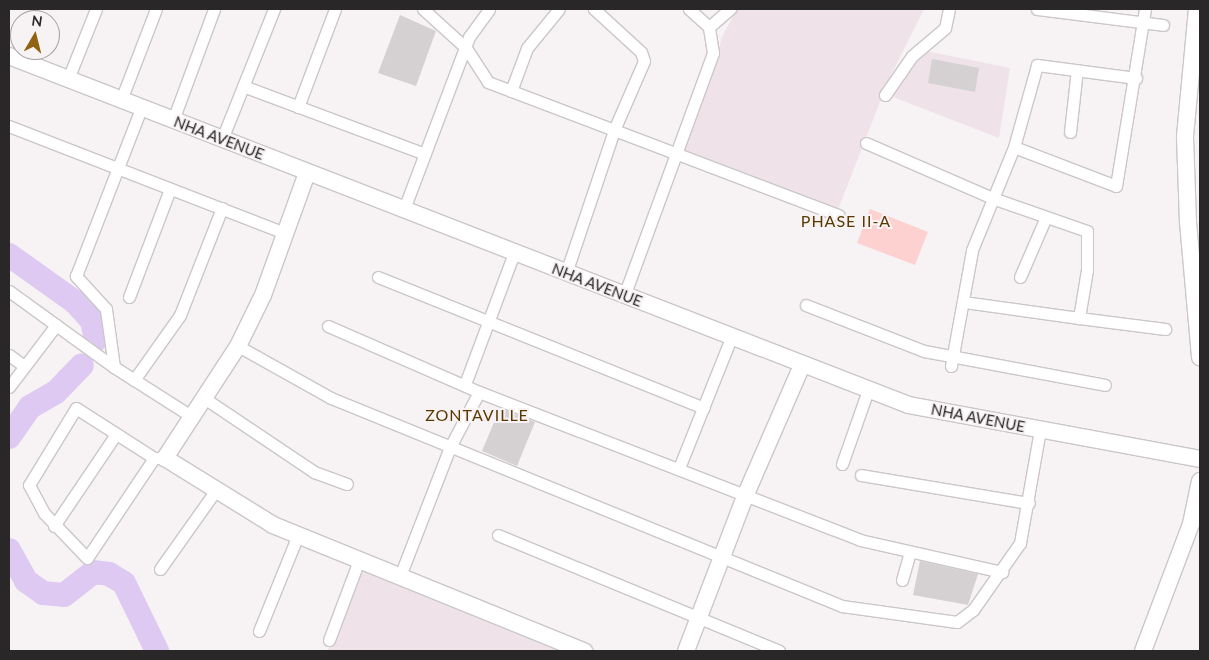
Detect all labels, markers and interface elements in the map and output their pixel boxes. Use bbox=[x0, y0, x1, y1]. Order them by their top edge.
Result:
north arrow bbox=[10, 10, 60, 60]
text: N bbox=[30, 11, 44, 30]
street label: NHA AVENUE bbox=[171, 112, 267, 164]
district label: PHASE II-A bbox=[800, 211, 892, 231]
street label: NHA AVENUE bbox=[549, 259, 645, 311]
street label: NHA AVENUE bbox=[929, 400, 1027, 436]
district label: ZONTAVILLE bbox=[424, 405, 530, 425]

